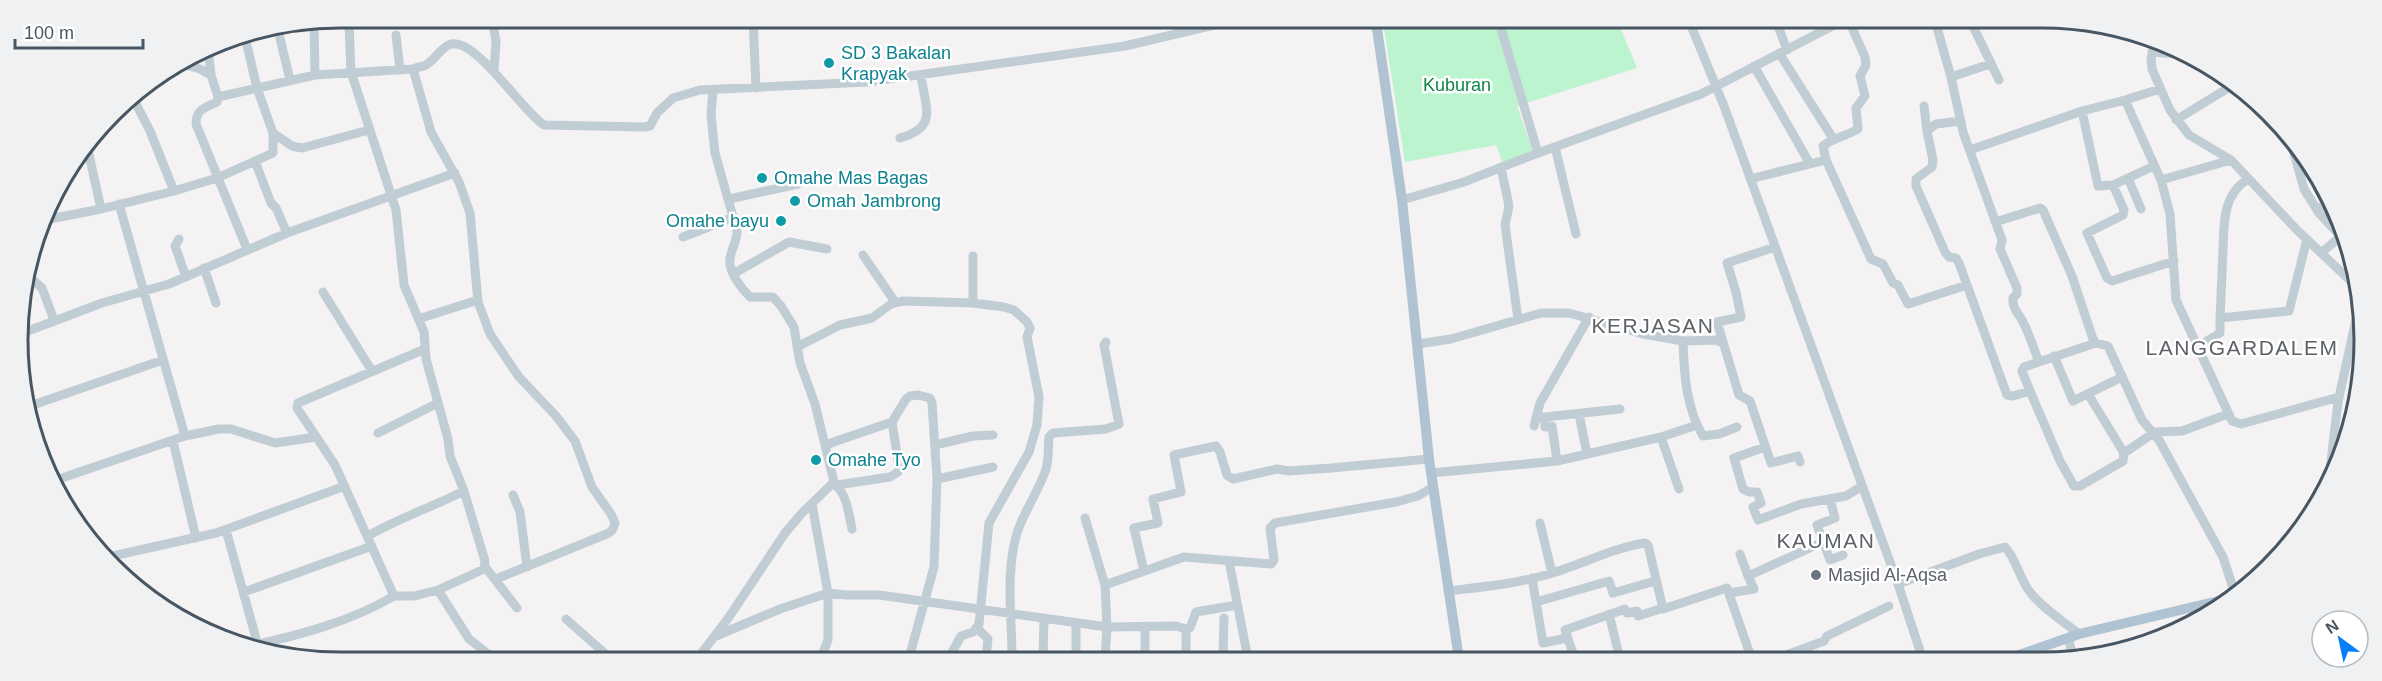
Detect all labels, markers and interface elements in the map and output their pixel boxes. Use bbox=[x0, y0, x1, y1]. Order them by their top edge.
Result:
scale bar bbox=[15, 12, 142, 50]
text: 100 m bbox=[24, 23, 74, 43]
place label: SD 3 Bakalan Krapyak bbox=[841, 43, 951, 84]
marker: SD 3 Bakalan Krapyak bbox=[822, 56, 836, 70]
park label: Kuburan bbox=[1423, 75, 1491, 95]
place label: Omahe Mas Bagas bbox=[774, 168, 928, 188]
marker: Omahe Mas Bagas bbox=[755, 171, 769, 185]
place label: Omah Jambrong bbox=[807, 191, 941, 211]
marker: Omah Jambrong bbox=[788, 194, 802, 208]
place label: Omahe bayu bbox=[666, 211, 769, 231]
marker: Omahe bayu bbox=[774, 214, 788, 228]
district label: KERJASAN bbox=[1592, 314, 1714, 337]
district label: LANGGARDALEM bbox=[2145, 336, 2339, 359]
place label: Omahe Tyo bbox=[828, 450, 921, 470]
marker: Omahe Tyo bbox=[809, 453, 823, 467]
district label: KAUMAN bbox=[1777, 529, 1875, 552]
place label: Masjid Al-Aqsa bbox=[1828, 565, 1948, 585]
marker: Masjid Al-Aqsa bbox=[1809, 568, 1823, 582]
north arrow bbox=[2310, 609, 2370, 669]
text: N bbox=[2323, 617, 2342, 637]

